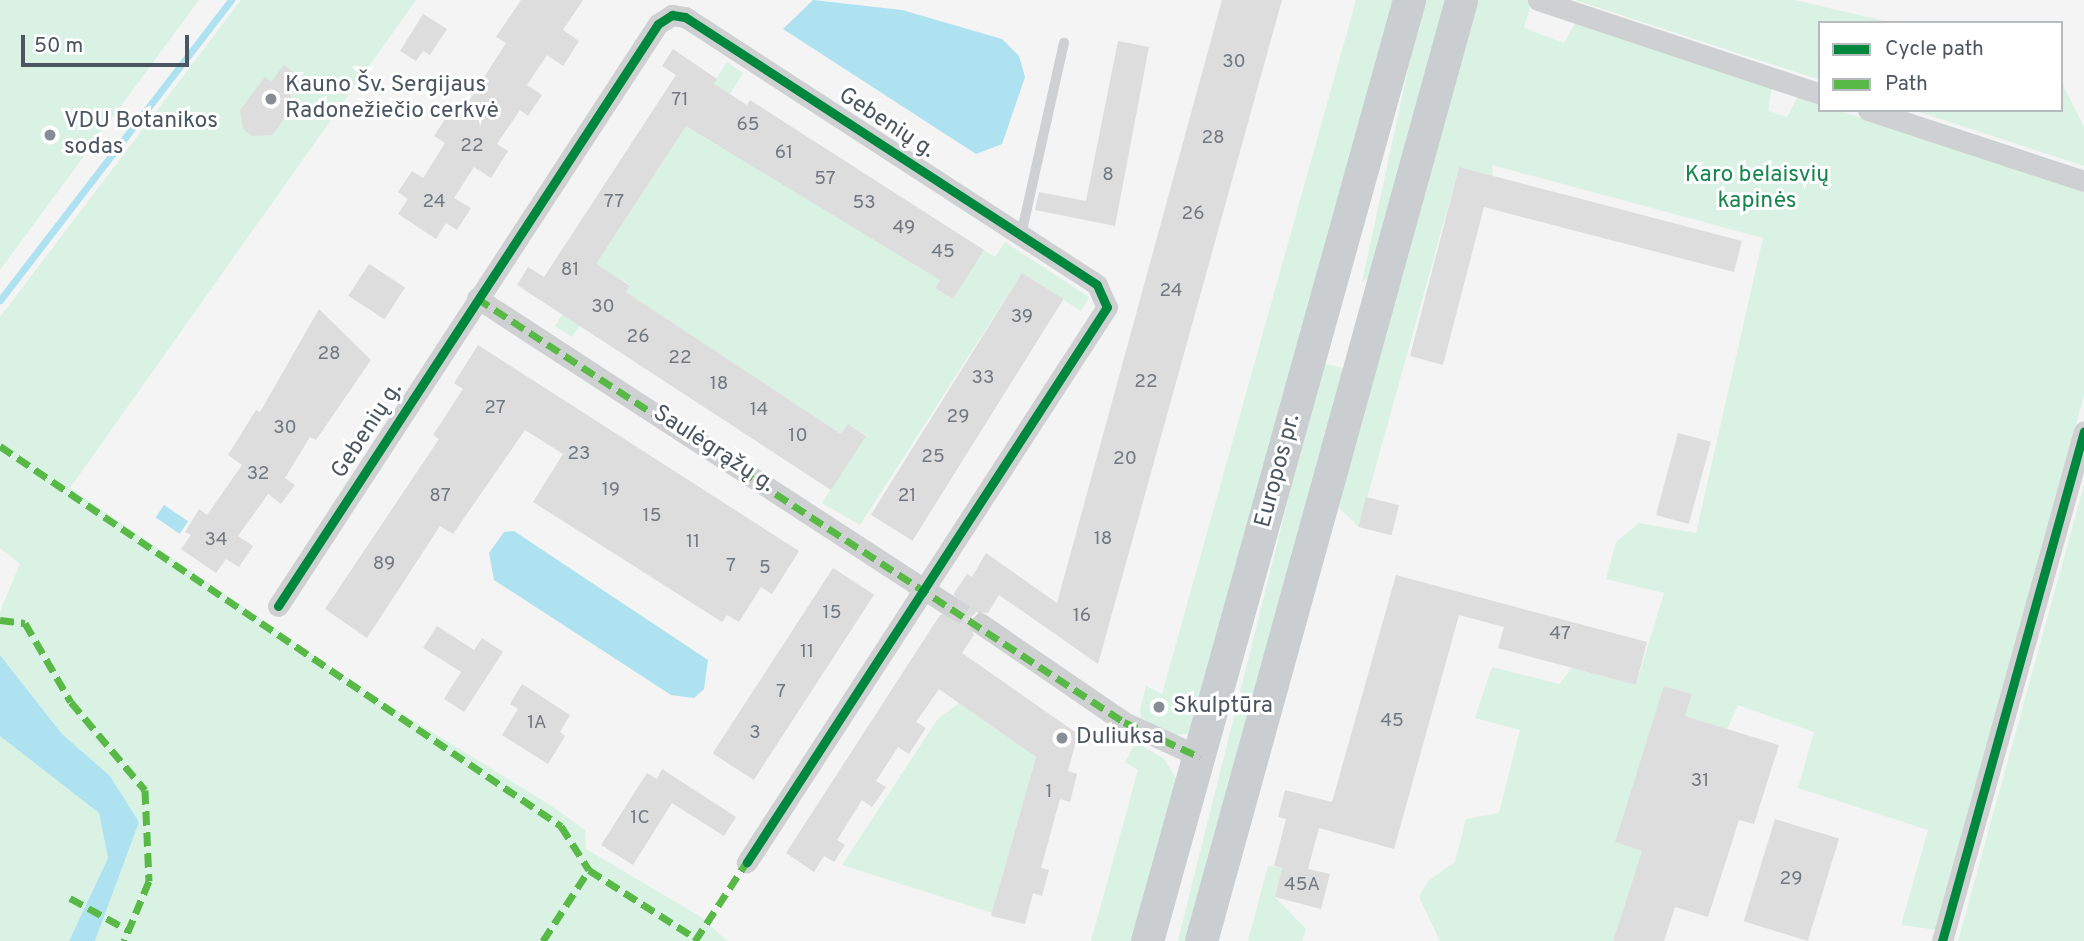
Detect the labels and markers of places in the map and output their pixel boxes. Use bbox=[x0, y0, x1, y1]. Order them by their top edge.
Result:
place label: Kauno Šv. Sergijaus Radonežiečio cerkvė bbox=[285, 72, 499, 126]
marker: Kauno Šv. Sergijaus Radonežiečio cerkvė bbox=[263, 91, 279, 107]
place label: VDU Botanikos sodas bbox=[64, 108, 218, 162]
marker: VDU Botanikos sodas bbox=[42, 127, 58, 143]
place label: Skulptūra bbox=[1173, 693, 1273, 721]
marker: Skulptūra bbox=[1151, 699, 1167, 715]
place label: Duliuksa bbox=[1076, 724, 1164, 752]
marker: Duliuksa bbox=[1054, 730, 1070, 746]

